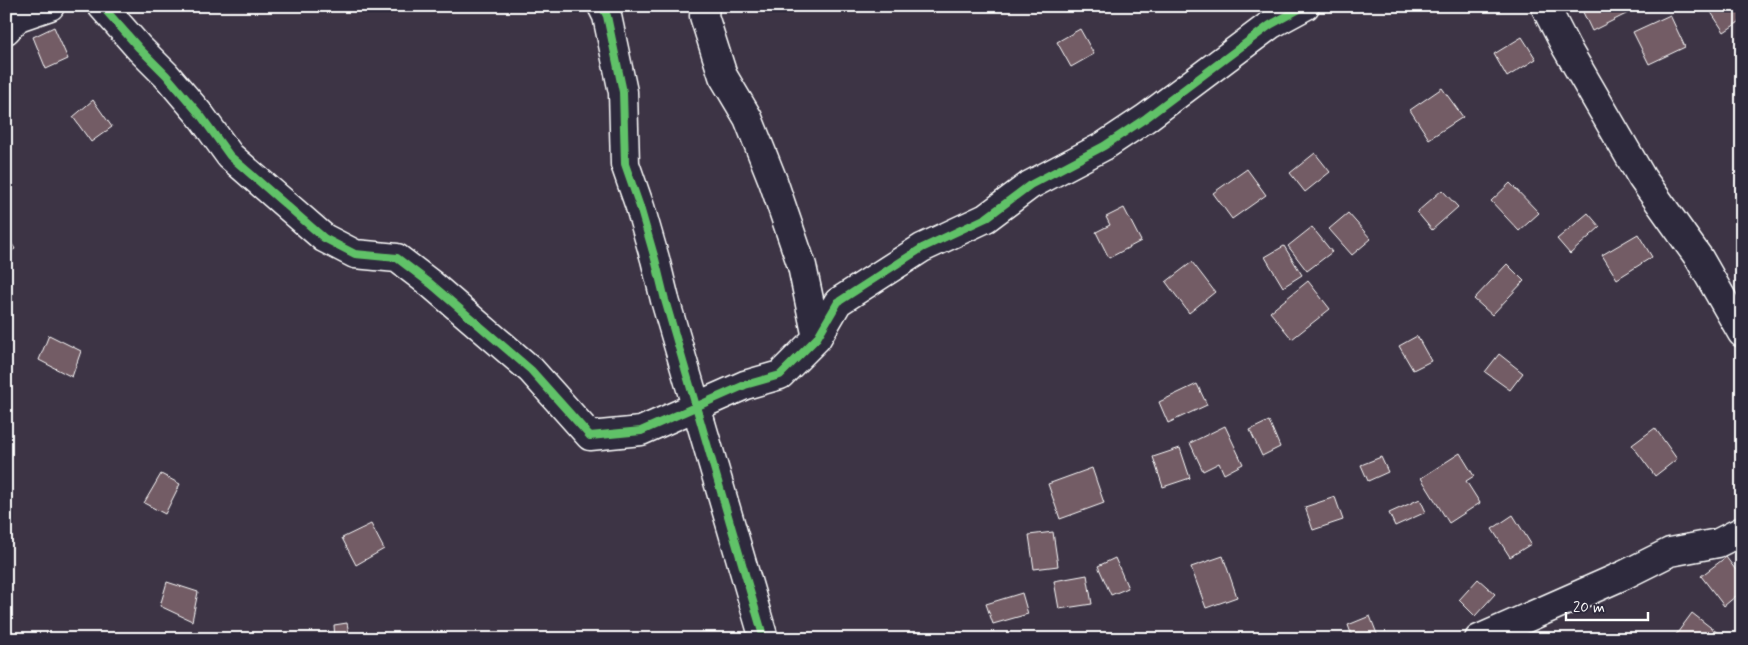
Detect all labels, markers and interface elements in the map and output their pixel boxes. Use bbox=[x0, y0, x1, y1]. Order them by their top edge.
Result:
scale bar bbox=[1566, 590, 1648, 622]
text: 20 m bbox=[1573, 598, 1605, 618]

